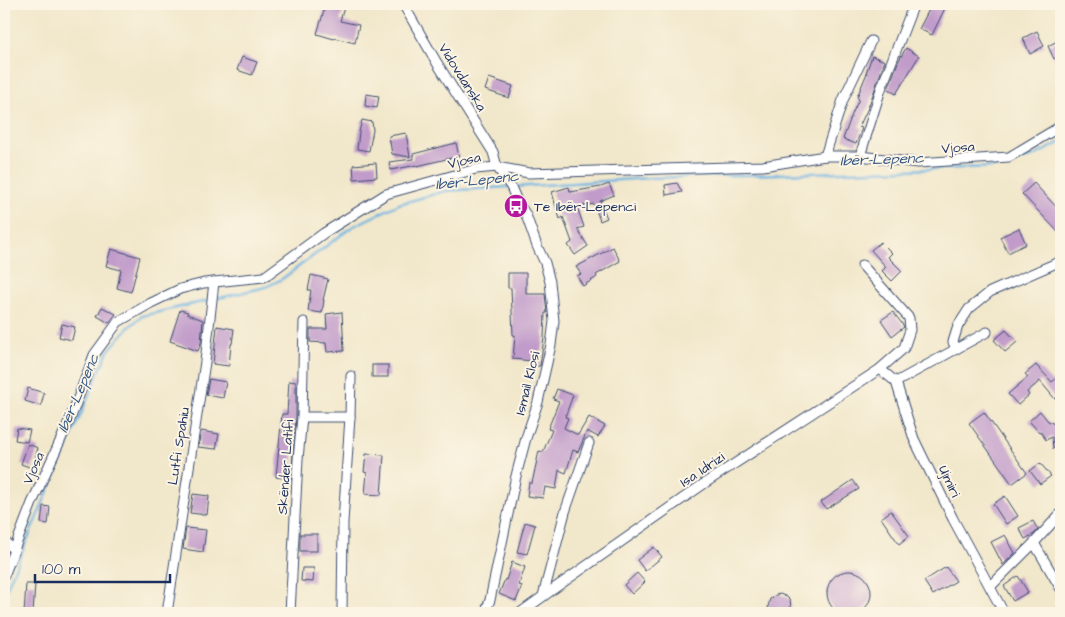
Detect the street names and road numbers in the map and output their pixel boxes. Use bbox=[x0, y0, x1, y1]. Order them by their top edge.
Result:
street label: Vidovdanska bbox=[433, 39, 491, 116]
street label: Vjosa bbox=[941, 137, 975, 159]
street label: Vjosa bbox=[446, 147, 483, 174]
street label: Ismail Klosi bbox=[510, 349, 546, 417]
street label: Lutfi Spahiu bbox=[163, 406, 195, 487]
street label: Skënder Latifi bbox=[273, 419, 299, 515]
street label: Isa Idrizi bbox=[676, 448, 729, 492]
street label: Vjosa bbox=[18, 449, 50, 488]
street label: Ujmiri bbox=[933, 462, 965, 501]

